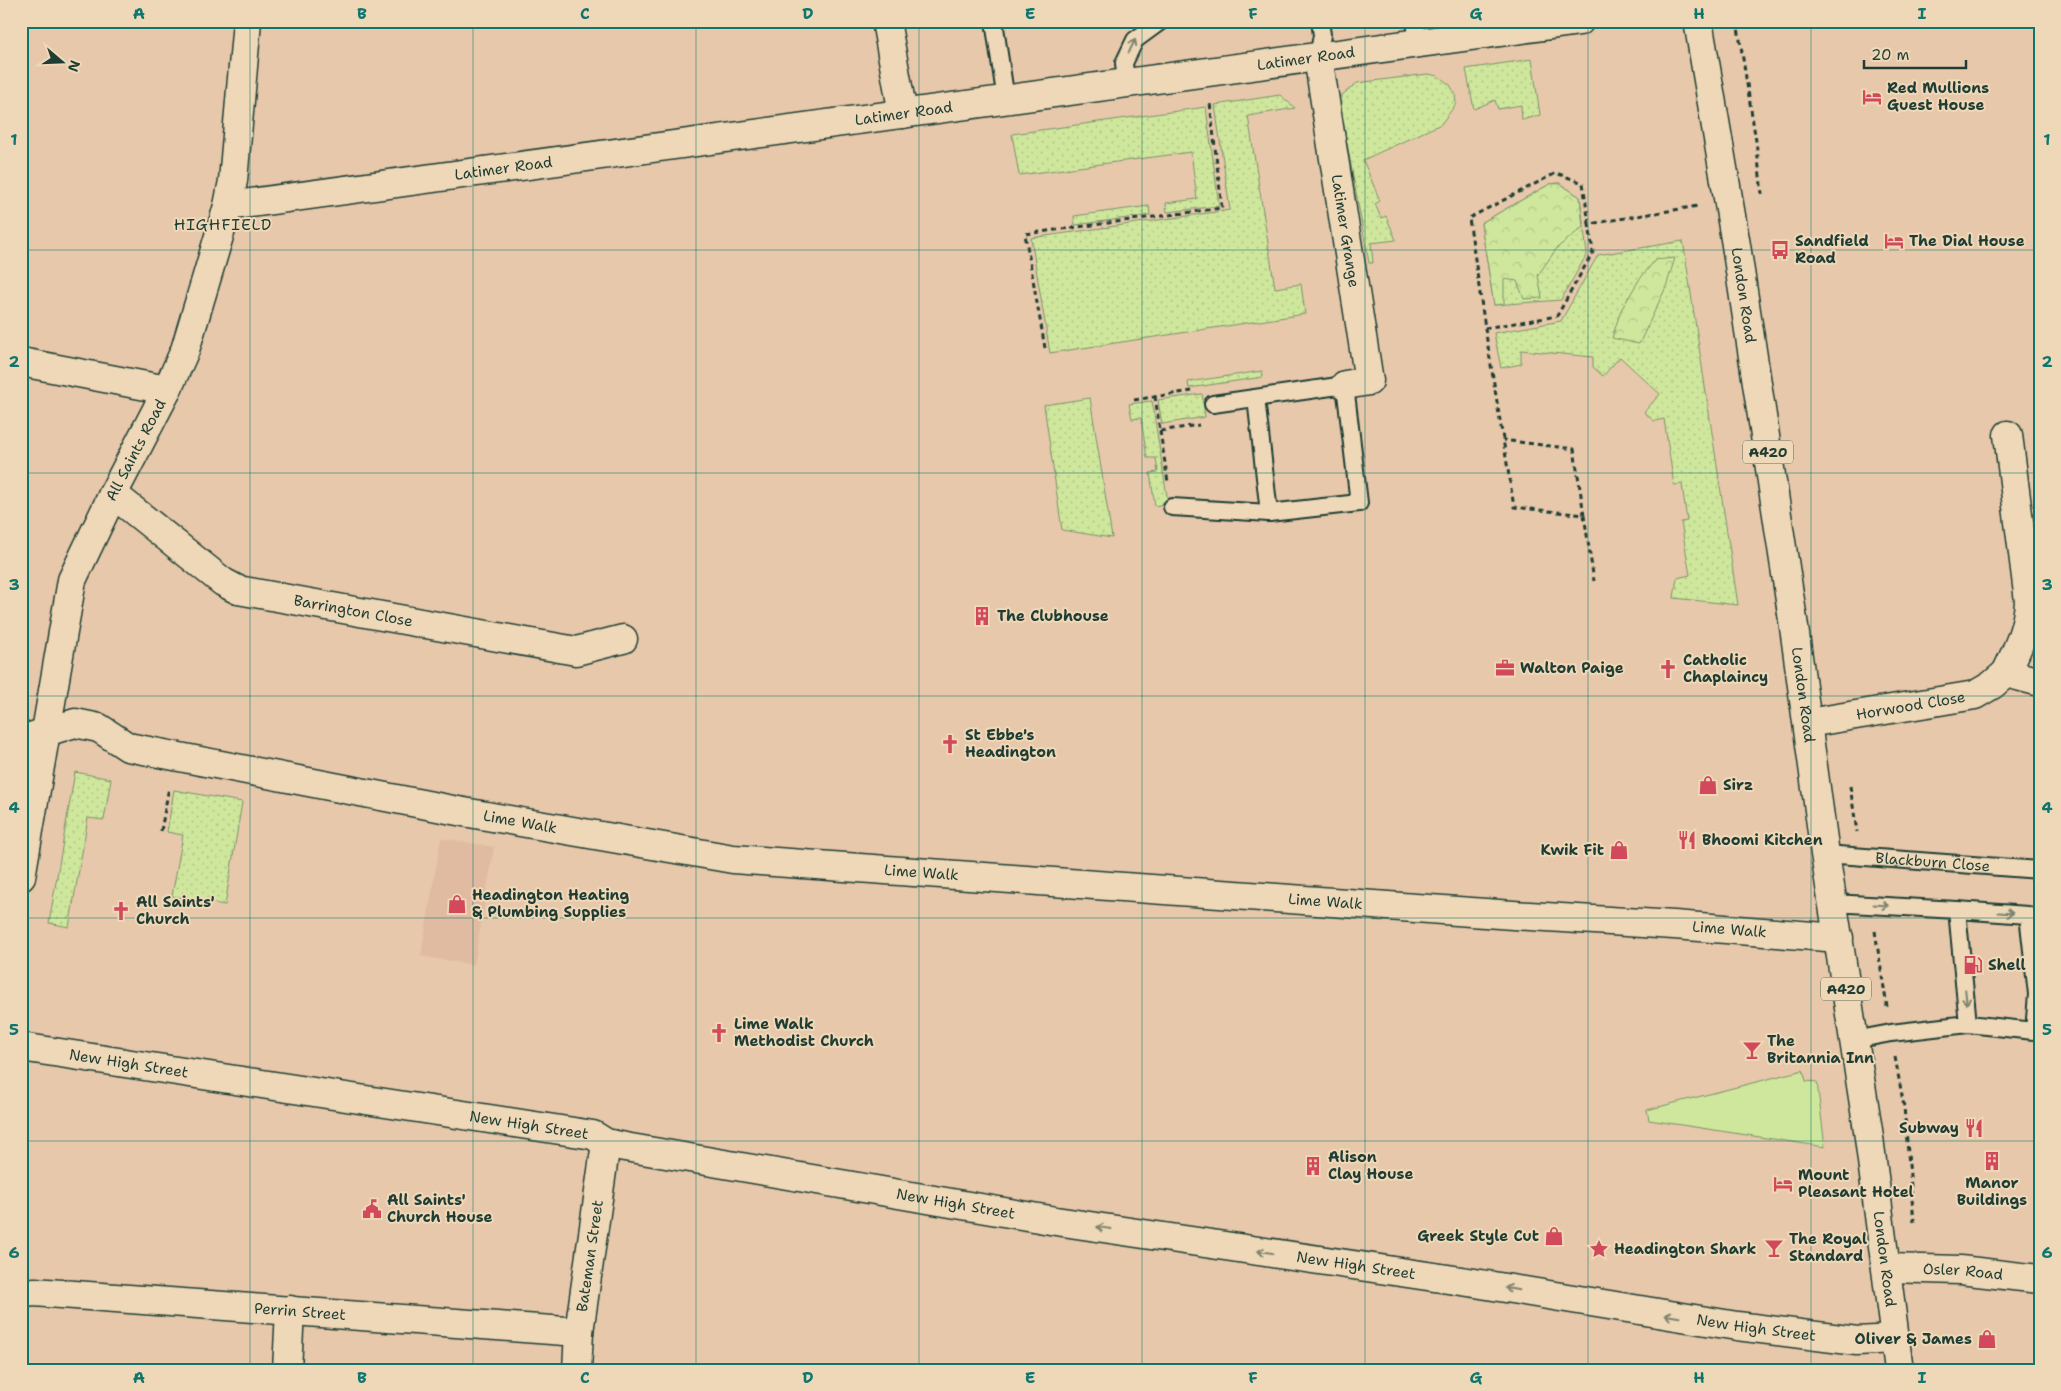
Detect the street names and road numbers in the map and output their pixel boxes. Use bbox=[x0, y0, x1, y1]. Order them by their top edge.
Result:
street label: Latimer Road bbox=[1256, 42, 1357, 75]
street label: Latimer Road bbox=[854, 97, 954, 130]
street label: Latimer Road bbox=[453, 152, 554, 185]
street label: Latimer Grange bbox=[1327, 173, 1364, 289]
street label: London Road bbox=[1726, 246, 1761, 345]
street label: All Saints Road bbox=[101, 395, 171, 504]
road number: A420 bbox=[1743, 441, 1793, 464]
street label: Barrington Close bbox=[292, 590, 414, 631]
street label: London Road bbox=[1787, 646, 1820, 744]
street label: Horwood Close bbox=[1854, 687, 1967, 725]
street label: Lime Walk bbox=[482, 806, 559, 838]
street label: Blackburn Close bbox=[1875, 848, 1991, 876]
street label: Lime Walk bbox=[883, 860, 959, 885]
street label: Lime Walk bbox=[1287, 889, 1363, 914]
street label: Lime Walk bbox=[1691, 916, 1767, 942]
road number: A420 bbox=[1821, 978, 1871, 1001]
street label: New High Street bbox=[68, 1045, 190, 1083]
street label: New High Street bbox=[468, 1106, 590, 1144]
street label: New High Street bbox=[895, 1184, 1017, 1224]
street label: Bateman Street bbox=[572, 1198, 608, 1313]
street label: London Road bbox=[1869, 1210, 1901, 1309]
street label: New High Street bbox=[1295, 1247, 1417, 1284]
street label: Osler Road bbox=[1923, 1259, 2005, 1285]
street label: Perrin Street bbox=[254, 1298, 347, 1325]
street label: New High Street bbox=[1695, 1309, 1817, 1346]

